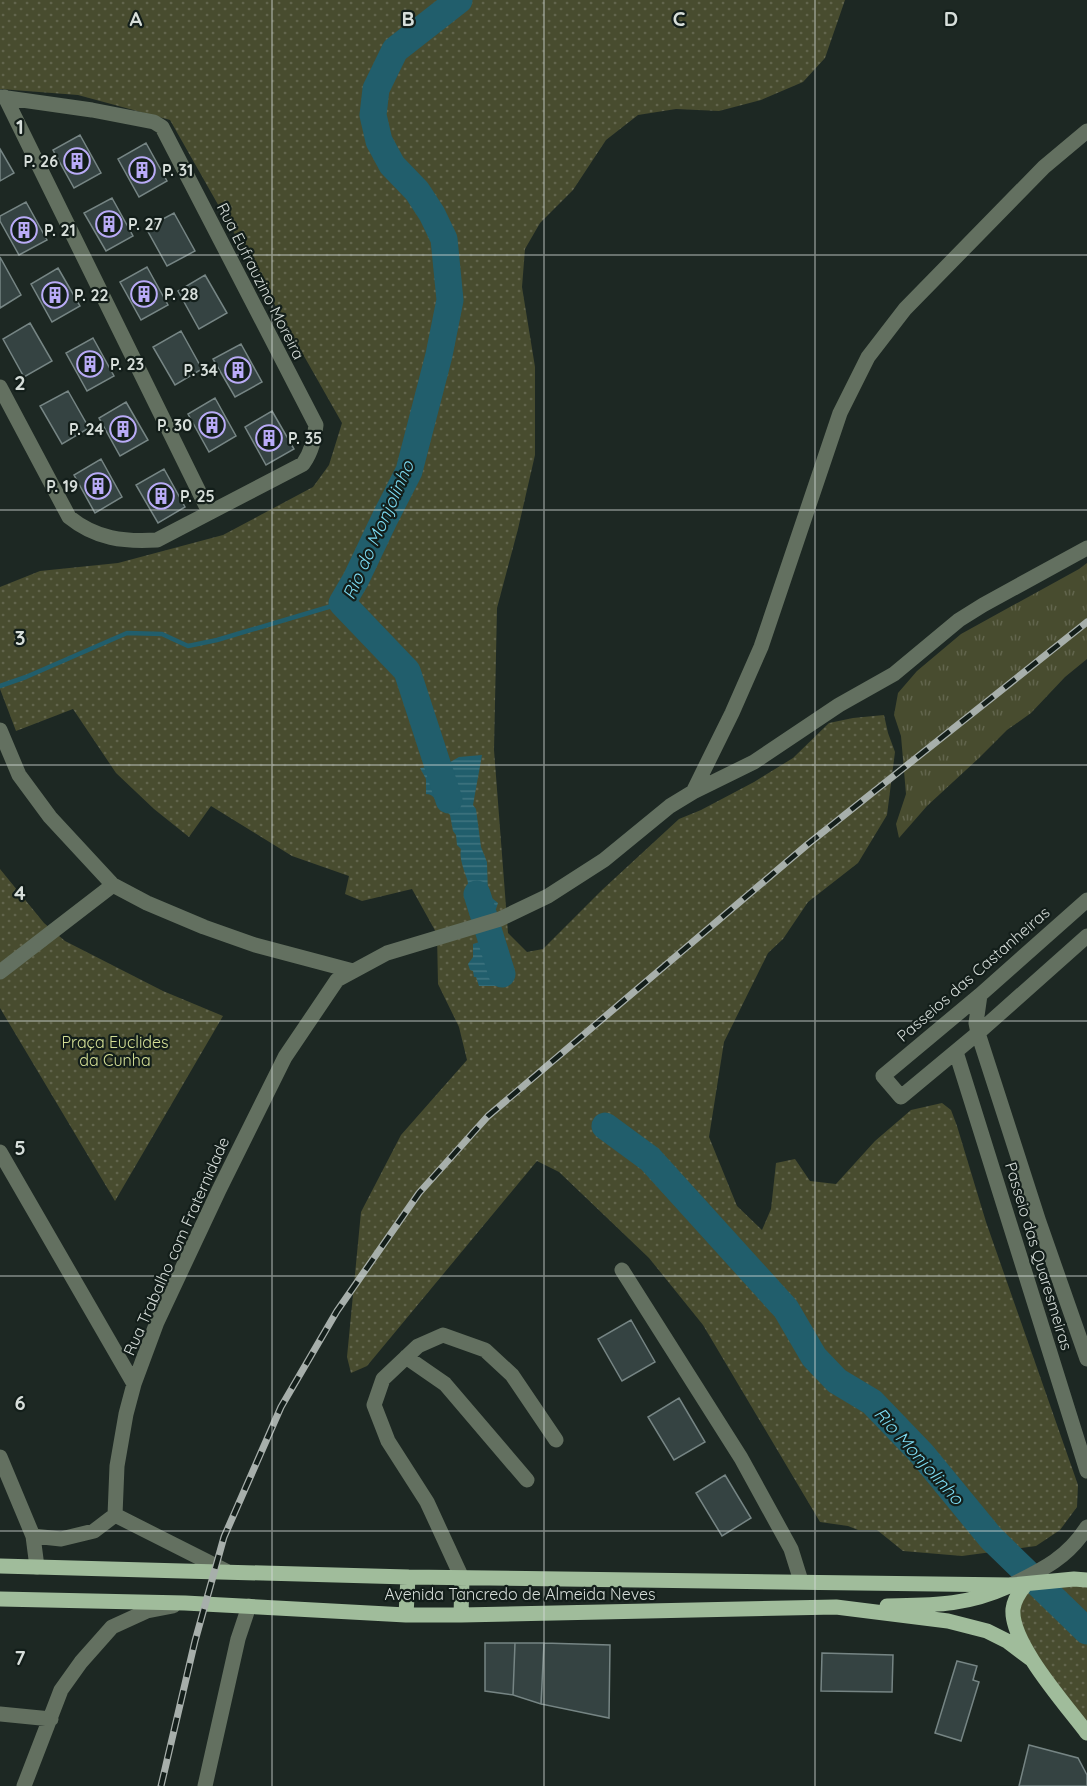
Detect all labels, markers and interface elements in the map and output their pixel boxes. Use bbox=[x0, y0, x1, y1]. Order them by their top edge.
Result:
text: A bbox=[130, 6, 143, 31]
text: B bbox=[401, 6, 415, 31]
text: C bbox=[673, 6, 686, 31]
text: D bbox=[944, 6, 958, 31]
text: 1 bbox=[16, 114, 24, 139]
building icon: P. 26 bbox=[62, 146, 92, 176]
place label: P. 26 bbox=[24, 151, 58, 171]
building icon: P. 31 bbox=[127, 155, 157, 185]
place label: P. 31 bbox=[162, 160, 193, 180]
street label: Rua Eufrauzino Moreira bbox=[213, 199, 309, 363]
building icon: P. 27 bbox=[94, 209, 124, 239]
place label: P. 27 bbox=[128, 214, 163, 234]
building icon: P. 21 bbox=[9, 215, 39, 245]
place label: P. 21 bbox=[44, 220, 76, 240]
building icon: P. 28 bbox=[129, 279, 159, 309]
building icon: P. 22 bbox=[40, 280, 70, 310]
place label: P. 28 bbox=[164, 284, 199, 304]
place label: P. 22 bbox=[74, 285, 109, 305]
building icon: P. 23 bbox=[75, 349, 105, 379]
place label: P. 23 bbox=[110, 354, 144, 374]
building icon: P. 34 bbox=[223, 355, 253, 385]
place label: P. 34 bbox=[183, 360, 219, 380]
text: 2 bbox=[14, 370, 26, 395]
building icon: P. 30 bbox=[197, 410, 227, 440]
building icon: P. 24 bbox=[108, 414, 138, 444]
place label: P. 30 bbox=[157, 415, 192, 435]
place label: P. 24 bbox=[69, 419, 105, 439]
building icon: P. 35 bbox=[254, 423, 284, 453]
place label: P. 35 bbox=[288, 428, 322, 448]
water label: Rio do Monjolinho bbox=[337, 456, 419, 603]
building icon: P. 19 bbox=[83, 471, 113, 501]
place label: P. 19 bbox=[46, 476, 78, 496]
building icon: P. 25 bbox=[146, 481, 176, 511]
place label: P. 25 bbox=[180, 486, 215, 506]
text: 3 bbox=[15, 625, 25, 650]
text: 4 bbox=[14, 880, 26, 905]
street label: Passeios das Castanheiras bbox=[892, 902, 1054, 1046]
park label: Praça Euclides da Cunha bbox=[61, 1032, 169, 1070]
street label: Rua Trabalho com Fraternidade bbox=[119, 1134, 233, 1358]
text: 5 bbox=[14, 1135, 26, 1160]
street label: Passeio das Quaresmeiras bbox=[1001, 1160, 1077, 1352]
text: 6 bbox=[14, 1390, 26, 1415]
water label: Rio Monjolinho bbox=[869, 1403, 969, 1510]
street label: Avenida Tancredo de Almeida Neves bbox=[384, 1584, 656, 1604]
text: 7 bbox=[15, 1645, 26, 1670]

